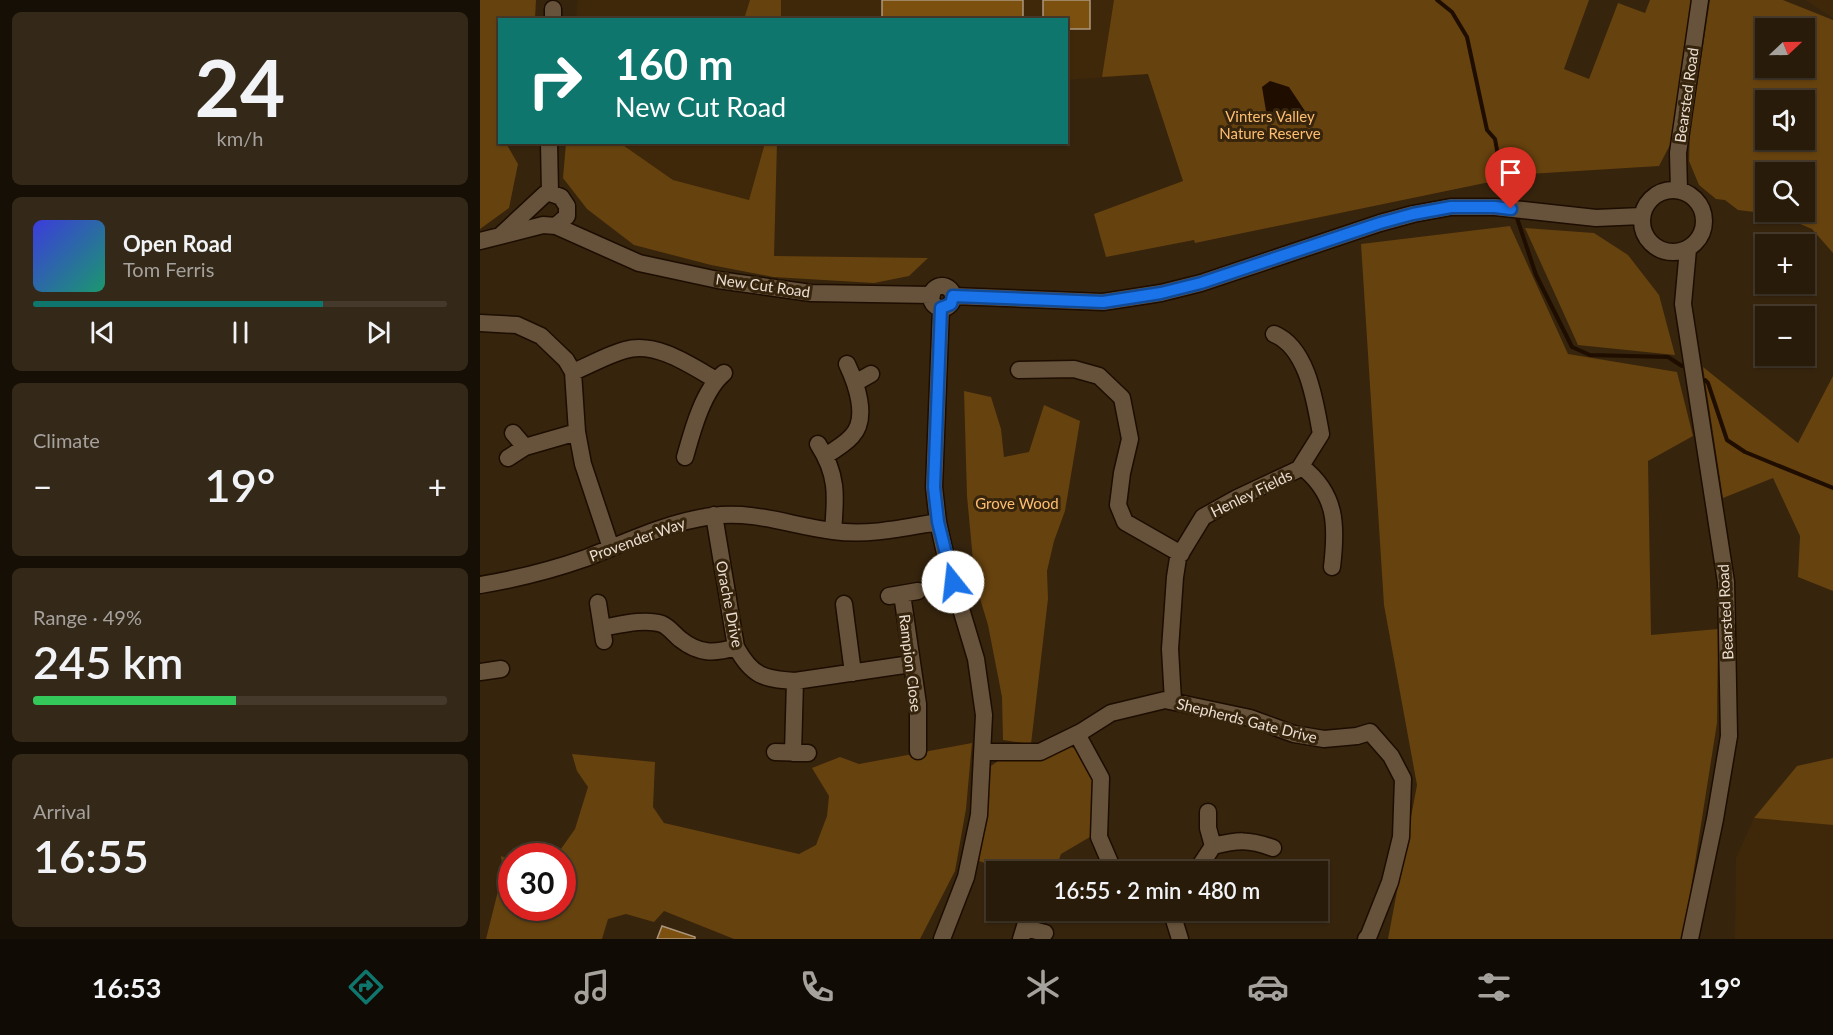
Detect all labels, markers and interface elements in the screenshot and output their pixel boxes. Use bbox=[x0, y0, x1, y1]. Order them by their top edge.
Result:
north arrow bbox=[1755, 18, 1815, 78]
map controls bbox=[1755, 18, 1815, 366]
text: 160 m bbox=[615, 39, 733, 89]
text: 24 bbox=[195, 40, 285, 134]
icon: right bbox=[516, 42, 594, 120]
street label: Bearsted Road bbox=[1670, 46, 1702, 144]
text: New Cut Road bbox=[615, 90, 786, 123]
button: sound bbox=[1755, 90, 1815, 150]
park label: Vinters Valley Nature Reserve bbox=[1219, 107, 1321, 142]
text: km/h bbox=[217, 126, 263, 150]
pin bbox=[1485, 147, 1536, 209]
icon: arrive bbox=[1494, 156, 1527, 189]
button: search bbox=[1755, 162, 1815, 222]
text: Open Road bbox=[123, 230, 232, 257]
button: + bbox=[1755, 234, 1815, 294]
text: Tom Ferris bbox=[123, 257, 214, 281]
street label: New Cut Road bbox=[715, 269, 811, 301]
button: − bbox=[1755, 306, 1815, 366]
icon: previous bbox=[86, 316, 119, 349]
icon: pause bbox=[224, 316, 257, 349]
icon: next bbox=[362, 316, 395, 349]
text: Climate bbox=[33, 428, 100, 452]
text: 19° bbox=[205, 458, 275, 512]
text: − bbox=[33, 466, 52, 506]
text: + bbox=[428, 466, 447, 506]
street label: Henley Fields bbox=[1207, 466, 1295, 520]
park label: Grove Wood bbox=[975, 494, 1059, 512]
street label: Provender Way bbox=[586, 513, 688, 565]
position arrow bbox=[921, 550, 985, 614]
street label: Orache Drive bbox=[713, 559, 747, 649]
street label: Bearsted Road bbox=[1714, 564, 1736, 660]
text: Range · 49% bbox=[33, 605, 142, 629]
street label: Rampion Close bbox=[896, 613, 926, 713]
text: 245 km bbox=[33, 635, 183, 689]
street label: Shepherds Gate Drive bbox=[1175, 694, 1319, 746]
text: Arrival bbox=[33, 799, 91, 823]
text: 16:55 bbox=[33, 829, 149, 883]
speed limit sign: 30 bbox=[498, 843, 576, 921]
text: 16:55 · 2 min · 480 m bbox=[1054, 877, 1260, 904]
icon: directions bbox=[345, 966, 387, 1008]
icon: music bbox=[571, 966, 613, 1008]
icon: phone bbox=[796, 966, 838, 1008]
icon: climate bbox=[1022, 966, 1064, 1008]
icon: car bbox=[1247, 966, 1289, 1008]
icon: filters bbox=[1473, 966, 1515, 1008]
text: 16:53 bbox=[92, 971, 161, 1004]
text: 19° bbox=[1699, 971, 1741, 1004]

